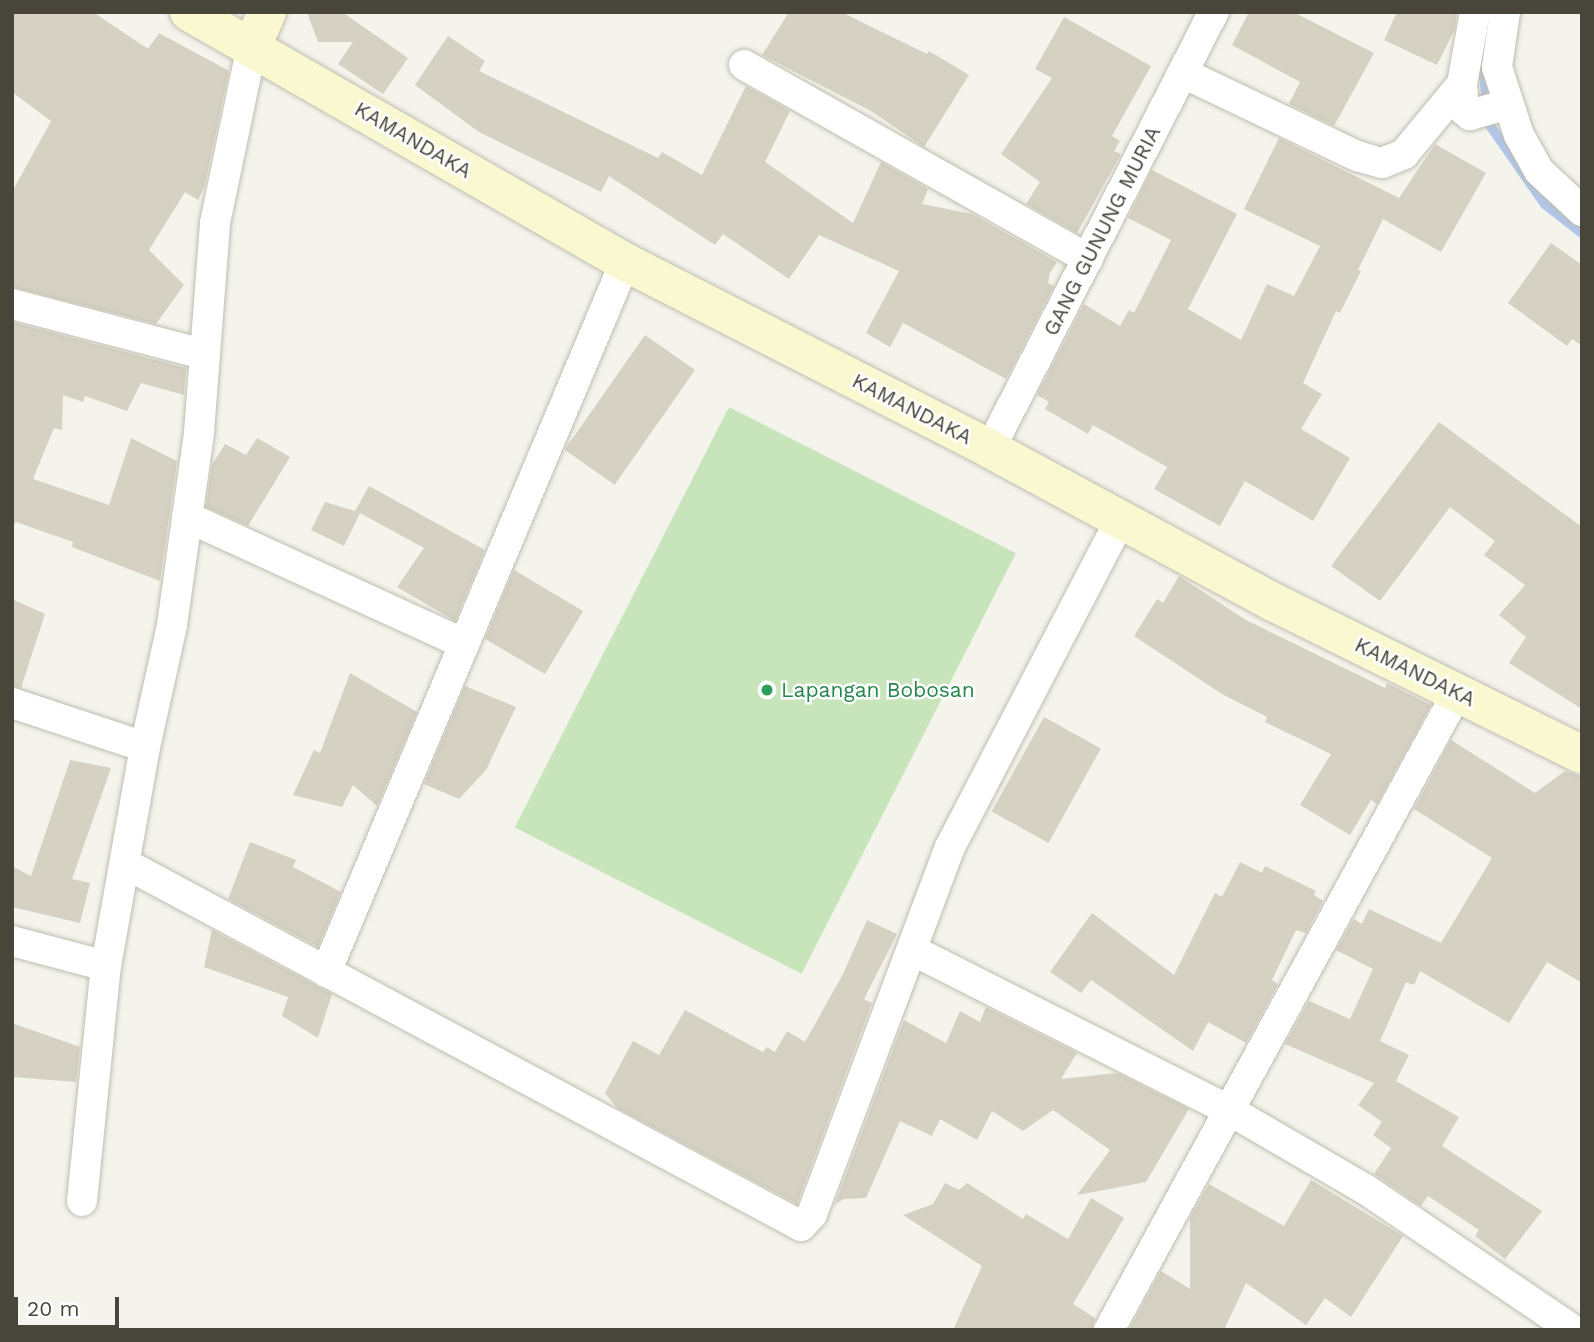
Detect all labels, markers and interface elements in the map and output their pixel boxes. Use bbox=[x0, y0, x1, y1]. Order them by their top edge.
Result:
street label: KAMANDAKA bbox=[350, 96, 476, 184]
street label: GANG GUNUNG MURIA bbox=[1038, 122, 1166, 340]
street label: KAMANDAKA bbox=[848, 368, 976, 450]
street label: KAMANDAKA bbox=[1351, 632, 1479, 712]
place label: Lapangan Bobosan bbox=[781, 677, 975, 703]
marker: Lapangan Bobosan bbox=[759, 682, 775, 698]
scale bar bbox=[18, 1282, 122, 1326]
text: 20 m bbox=[27, 1296, 79, 1321]

